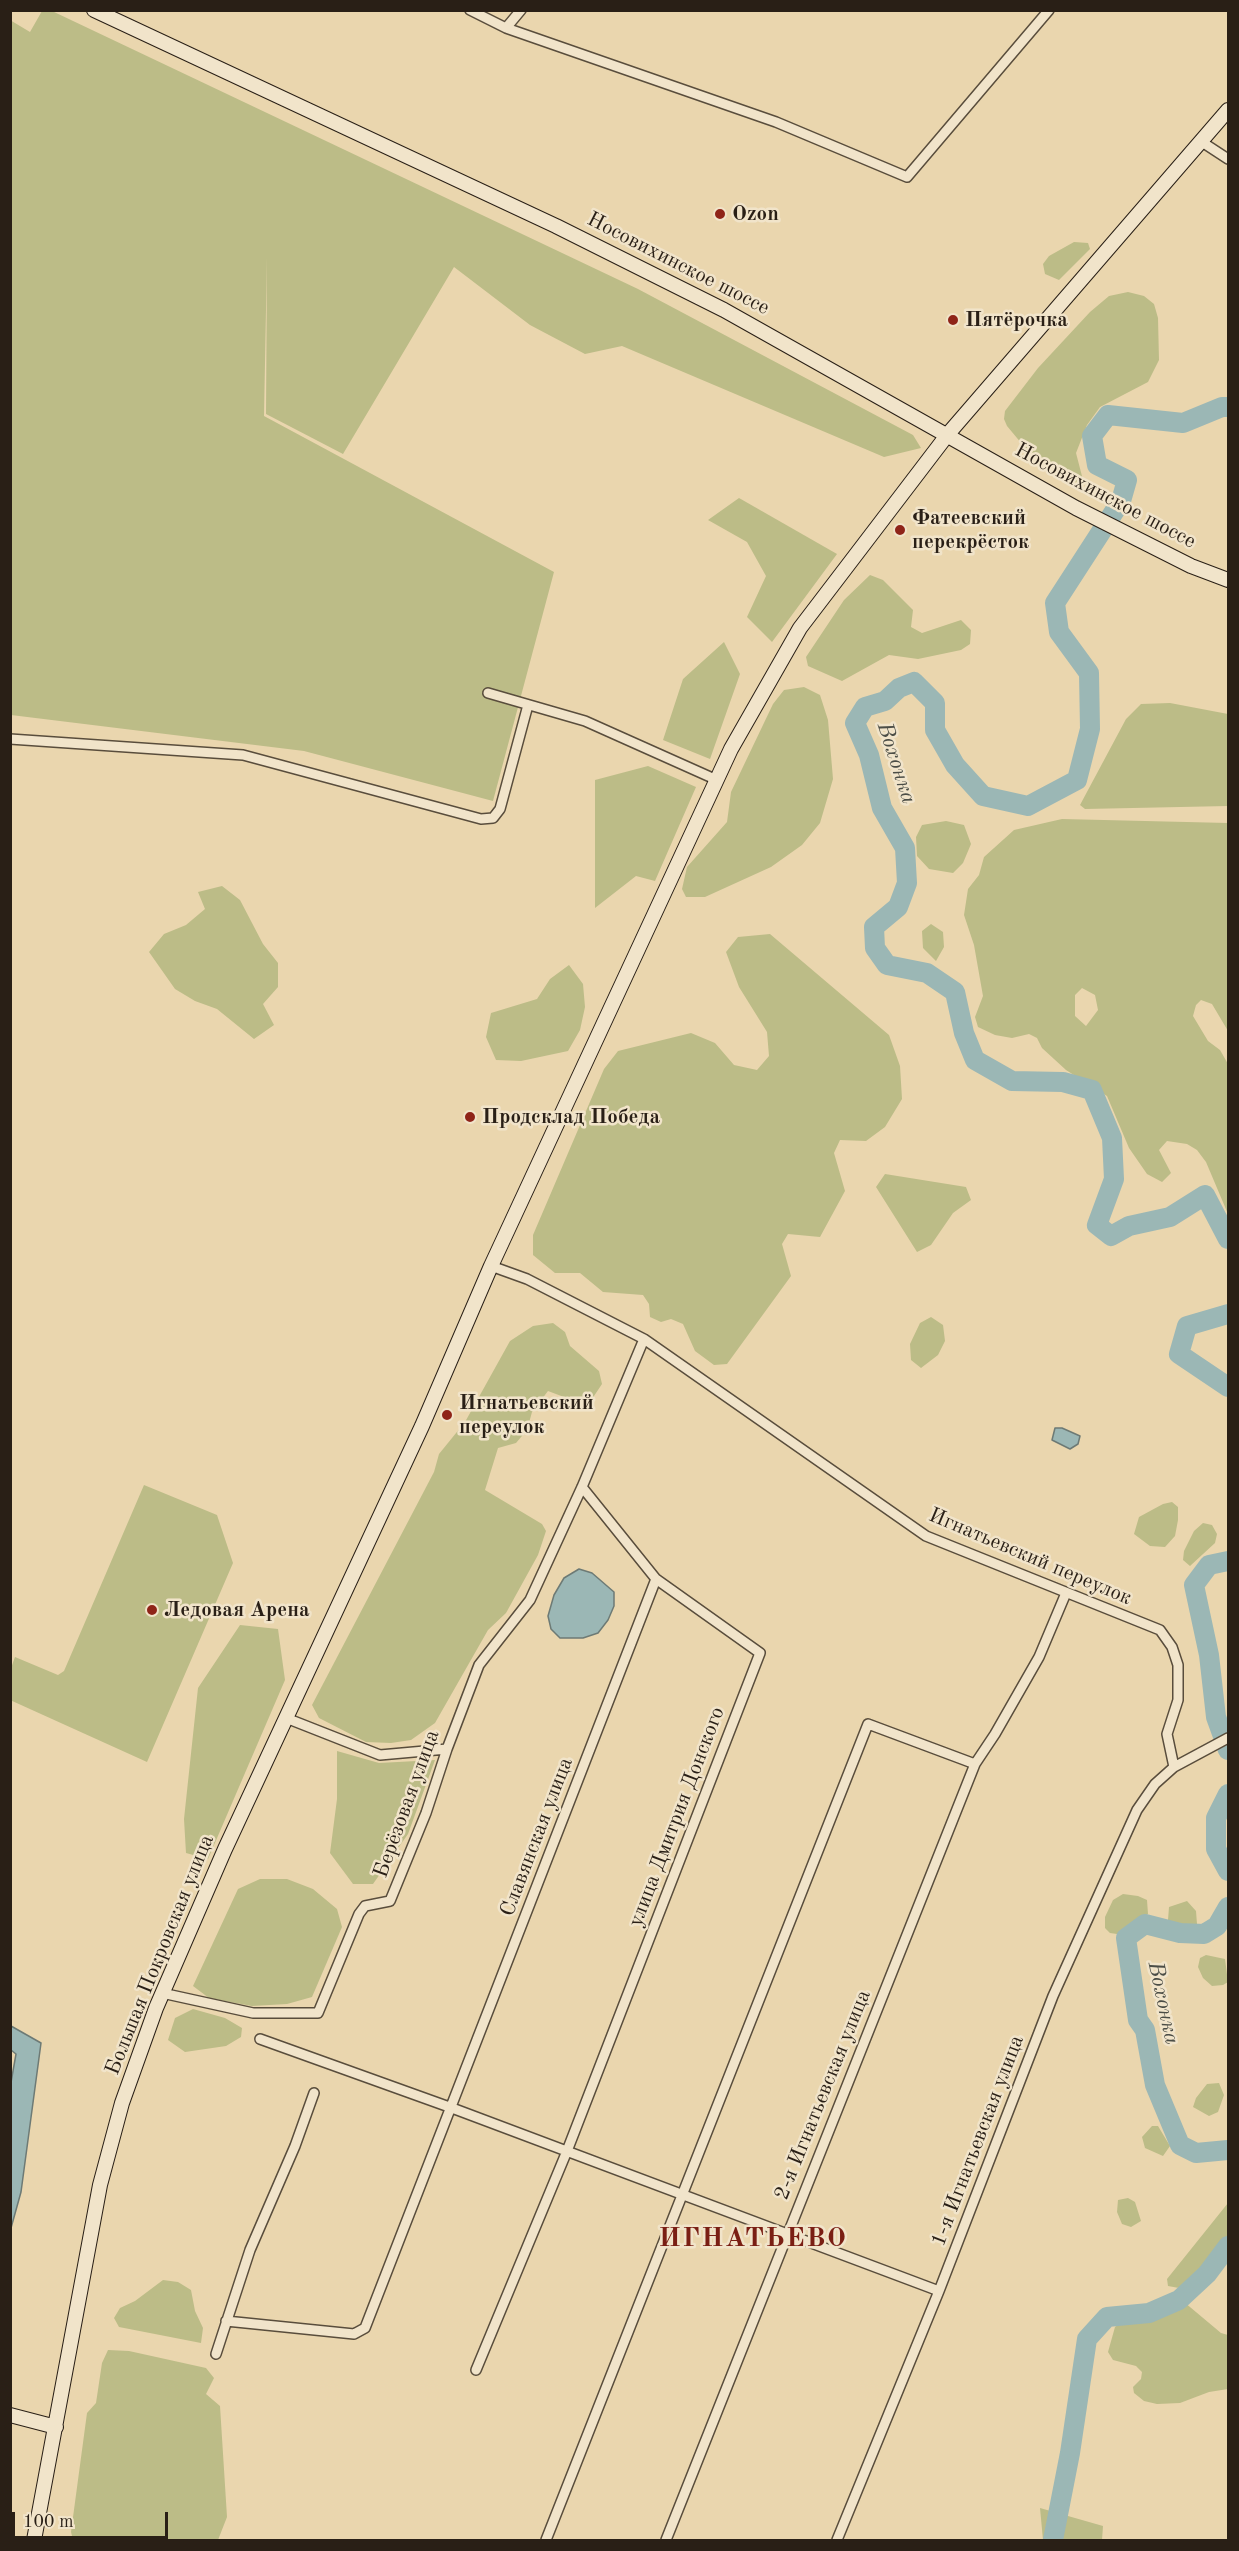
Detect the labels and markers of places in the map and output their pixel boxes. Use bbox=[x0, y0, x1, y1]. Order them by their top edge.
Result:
place label: Ozon bbox=[732, 201, 779, 227]
marker: Ozon bbox=[713, 207, 727, 221]
place label: Пятёрочка bbox=[965, 307, 1068, 333]
marker: Пятёрочка bbox=[946, 313, 960, 327]
place label: Фатеевский перекрёсток bbox=[912, 505, 1029, 555]
marker: Фатеевский перекрёсток bbox=[893, 523, 907, 537]
place label: Продсклад Победа bbox=[482, 1104, 660, 1130]
marker: Продсклад Победа bbox=[463, 1110, 477, 1124]
place label: Игнатьевский переулок bbox=[459, 1390, 594, 1440]
marker: Игнатьевский переулок bbox=[440, 1408, 454, 1422]
place label: Ледовая Арена bbox=[164, 1597, 310, 1623]
marker: Ледовая Арена bbox=[145, 1603, 159, 1617]

